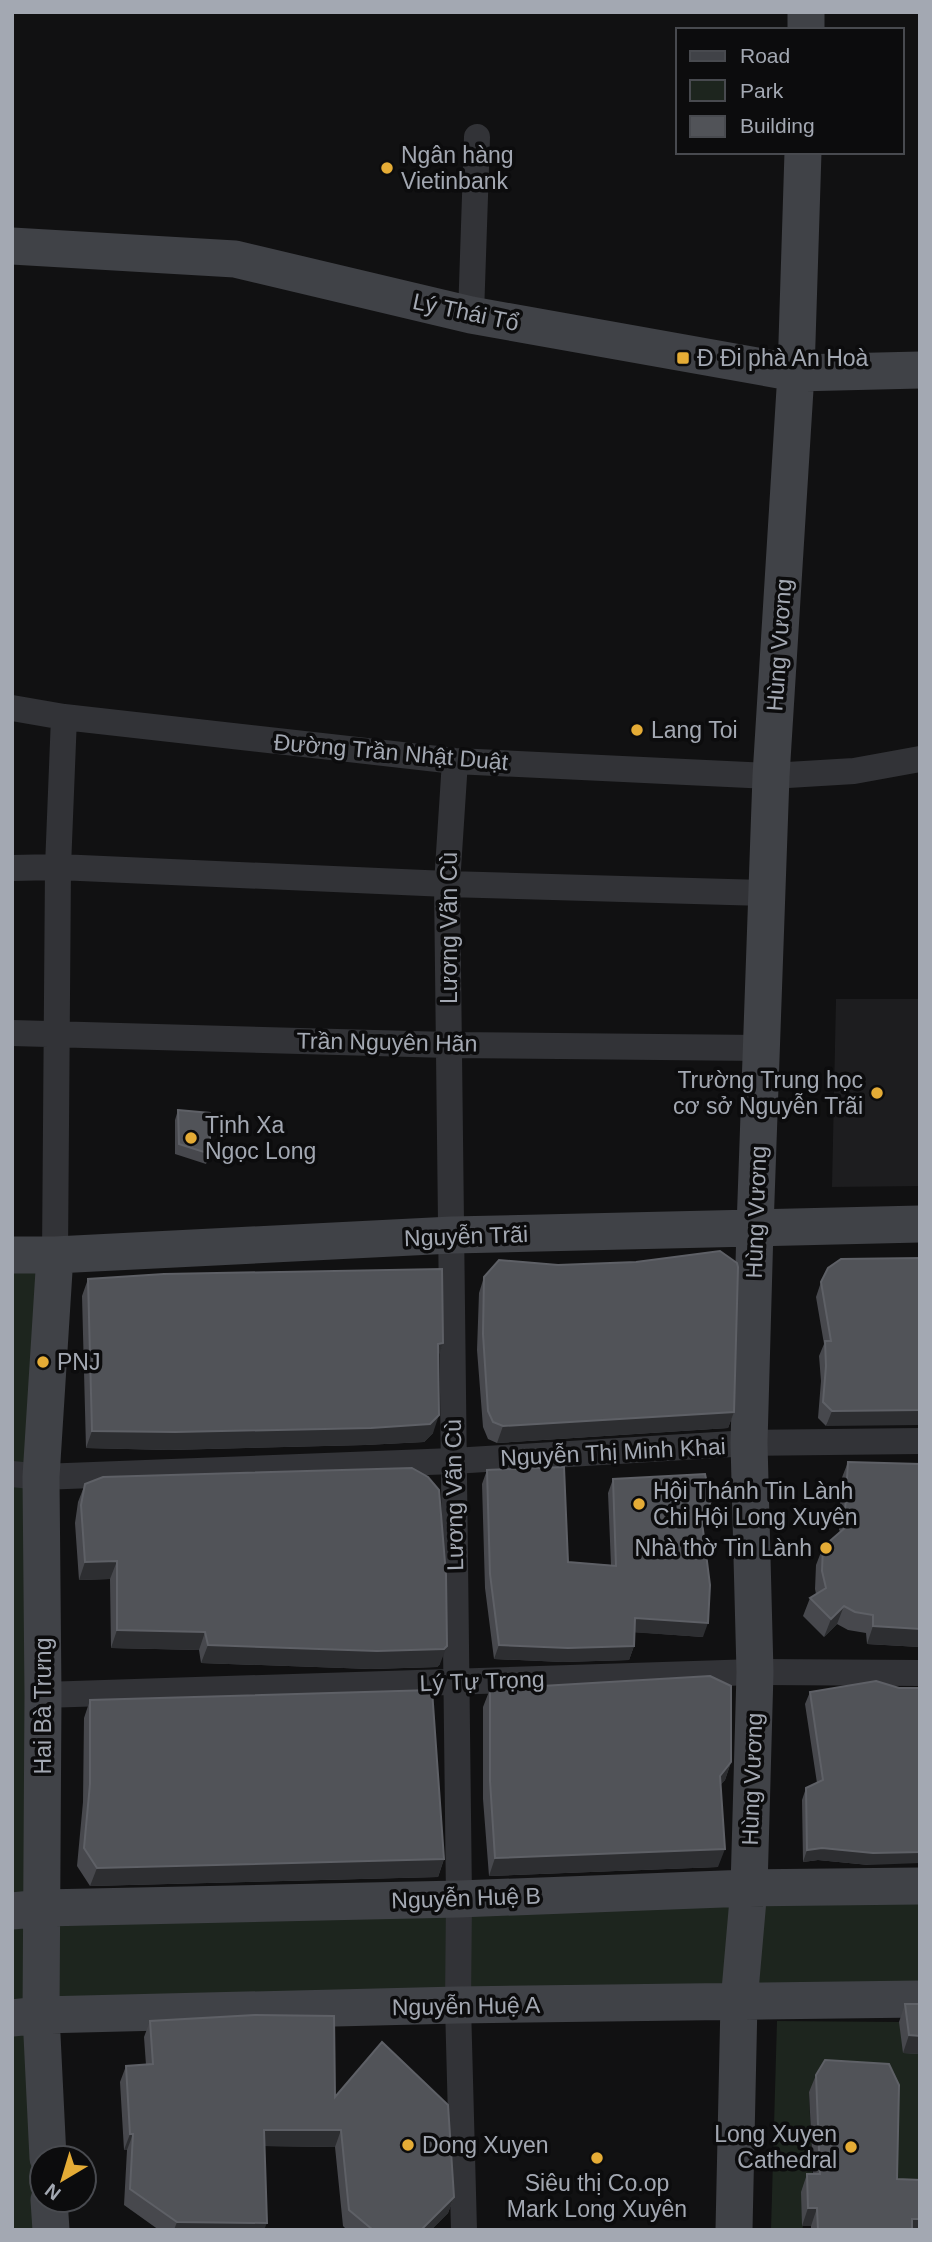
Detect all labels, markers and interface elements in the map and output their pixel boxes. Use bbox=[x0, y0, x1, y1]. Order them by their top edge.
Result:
legend bbox=[676, 28, 904, 154]
text: Road bbox=[740, 44, 790, 67]
text: Park bbox=[740, 79, 784, 102]
text: Building bbox=[740, 114, 815, 137]
place label: Ngân hàng Vietinbank bbox=[401, 142, 514, 194]
marker: Ngân hàng Vietinbank bbox=[379, 160, 395, 176]
street label: Lý Thái Tổ bbox=[411, 288, 521, 336]
place label: Đ Đi phà An Hoà bbox=[697, 345, 869, 371]
marker: Đ Đi phà An Hoà bbox=[675, 350, 691, 366]
street label: Hùng Vương bbox=[761, 578, 797, 712]
place label: Lang Toi bbox=[651, 717, 738, 743]
marker: Lang Toi bbox=[629, 722, 645, 738]
street label: Đường Trần Nhật Duật bbox=[273, 729, 510, 775]
street label: Lương Vãn Cù bbox=[436, 852, 462, 1004]
street label: Trần Nguyên Hãn bbox=[296, 1027, 478, 1057]
place label: Trường Trung học cơ sở Nguyễn Trãi bbox=[673, 1067, 863, 1119]
marker: Trường Trung học cơ sở Nguyễn Trãi bbox=[869, 1085, 885, 1101]
place label: Tịnh Xa Ngọc Long bbox=[205, 1112, 316, 1164]
marker: Tịnh Xa Ngọc Long bbox=[183, 1130, 199, 1146]
street label: Hùng Vương bbox=[741, 1145, 771, 1279]
street label: Nguyễn Trãi bbox=[404, 1221, 528, 1251]
place label: PNJ bbox=[57, 1349, 100, 1375]
marker: PNJ bbox=[35, 1354, 51, 1370]
street label: Lương Vãn Cù bbox=[440, 1419, 468, 1571]
street label: Nguyễn Thị Minh Khai bbox=[500, 1433, 726, 1471]
place label: Hội Thánh Tin Lành Chi Hội Long Xuyên bbox=[653, 1478, 858, 1530]
marker: Hội Thánh Tin Lành Chi Hội Long Xuyên bbox=[631, 1496, 647, 1512]
place label: Nhà thờ Tin Lành bbox=[635, 1535, 812, 1561]
marker: Nhà thờ Tin Lành bbox=[818, 1540, 834, 1556]
street label: Hai Bà Trưng bbox=[30, 1638, 56, 1774]
street label: Lý Tự Trọng bbox=[419, 1666, 545, 1696]
street label: Hùng Vương bbox=[737, 1712, 767, 1846]
street label: Nguyễn Huệ B bbox=[391, 1882, 541, 1914]
street label: Nguyễn Huệ A bbox=[392, 1992, 541, 2020]
place label: Long Xuyen Cathedral bbox=[714, 2121, 837, 2173]
place label: Dong Xuyen bbox=[422, 2132, 549, 2158]
marker: Dong Xuyen bbox=[400, 2137, 416, 2153]
marker: Long Xuyen Cathedral bbox=[843, 2139, 859, 2155]
north arrow bbox=[28, 2144, 98, 2214]
marker: Siêu thị Co.op Mark Long Xuyên bbox=[589, 2150, 605, 2166]
place label: Siêu thị Co.op Mark Long Xuyên bbox=[507, 2170, 687, 2222]
text: N bbox=[41, 2180, 65, 2205]

